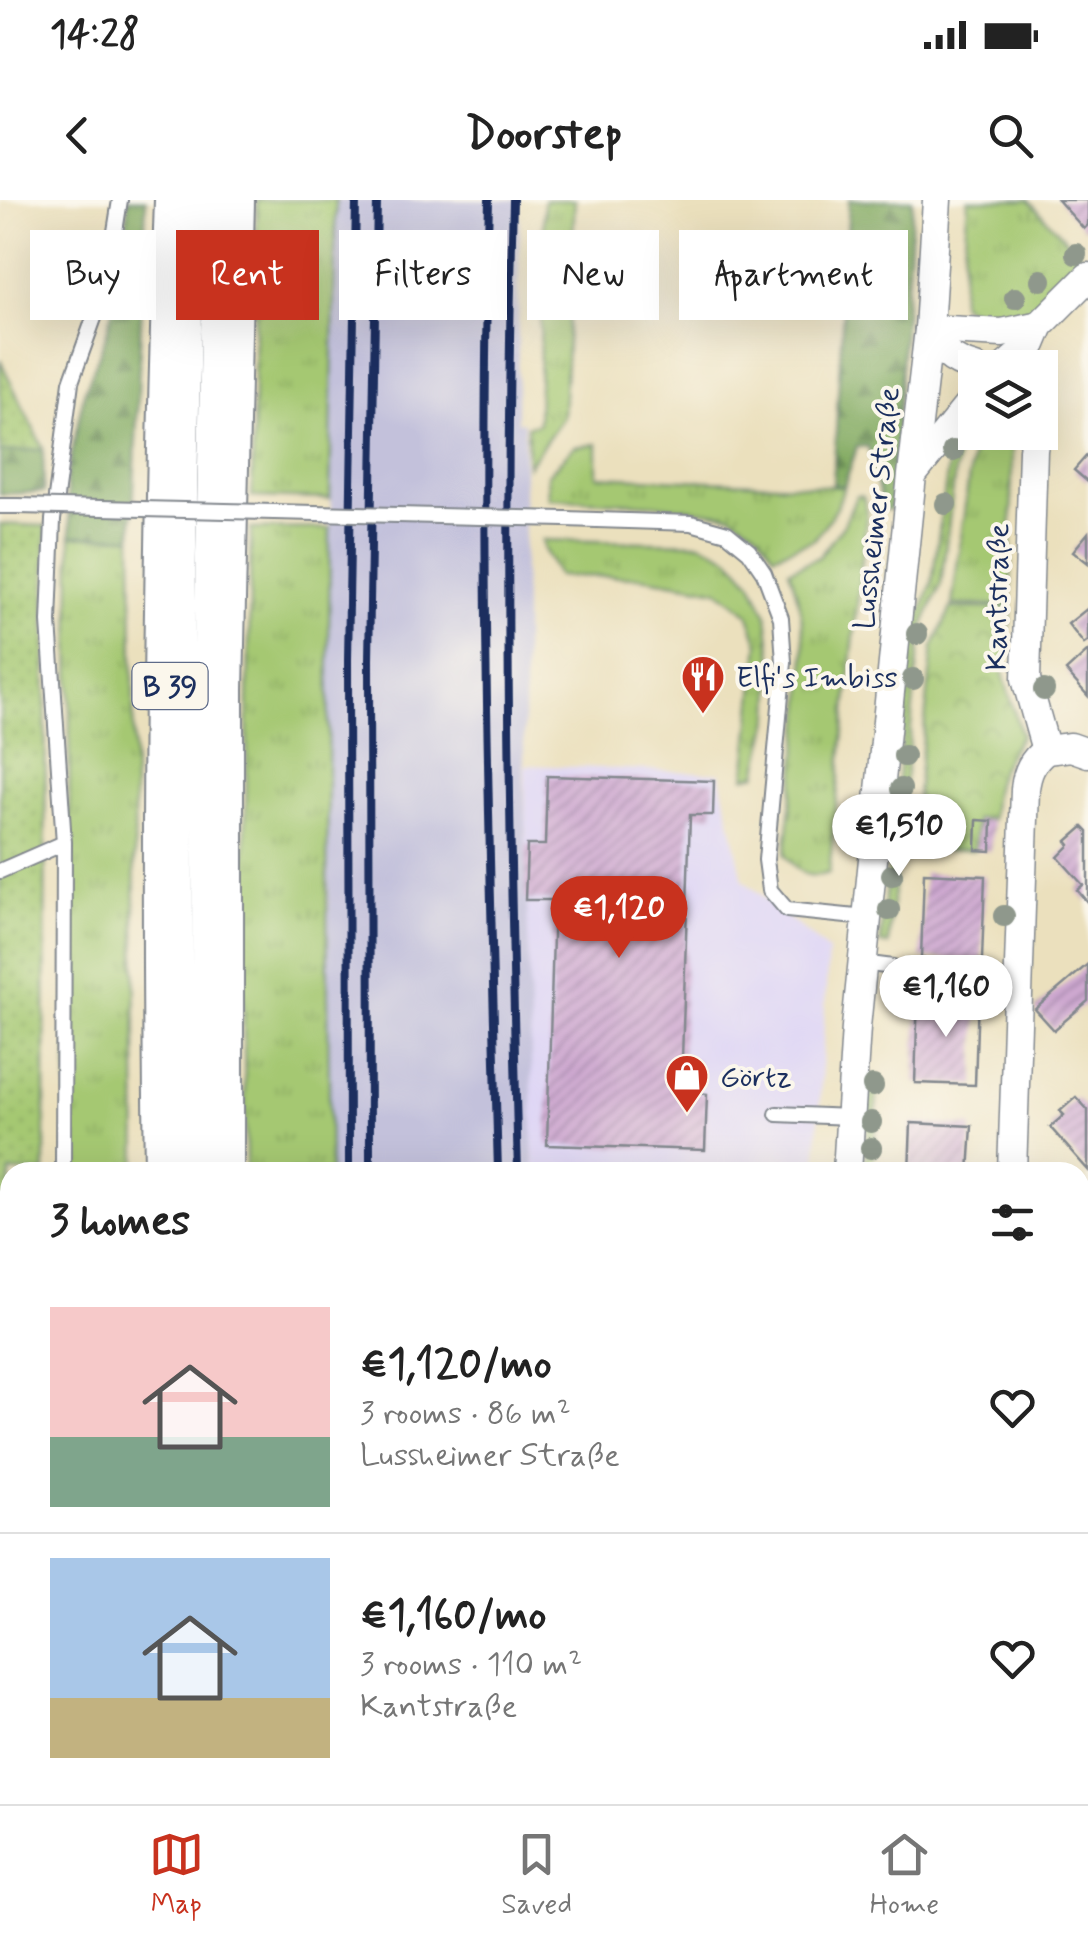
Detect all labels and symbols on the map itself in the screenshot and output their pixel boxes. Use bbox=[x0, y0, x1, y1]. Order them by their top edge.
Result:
street label: Lussheimer Straße bbox=[845, 385, 910, 631]
street label: Kantstraße bbox=[978, 523, 1019, 671]
restaurant icon: Elfi's Imbiss bbox=[680, 654, 726, 715]
place label: Elfi's Imbiss bbox=[736, 659, 898, 698]
road number: B 39 bbox=[132, 663, 208, 709]
pin: €1,510 bbox=[818, 794, 980, 879]
pin: €1,120 bbox=[538, 876, 700, 961]
pin: €1,160 bbox=[865, 955, 1027, 1040]
shop icon: Görtz bbox=[664, 1053, 710, 1114]
place label: Görtz bbox=[720, 1058, 792, 1097]

